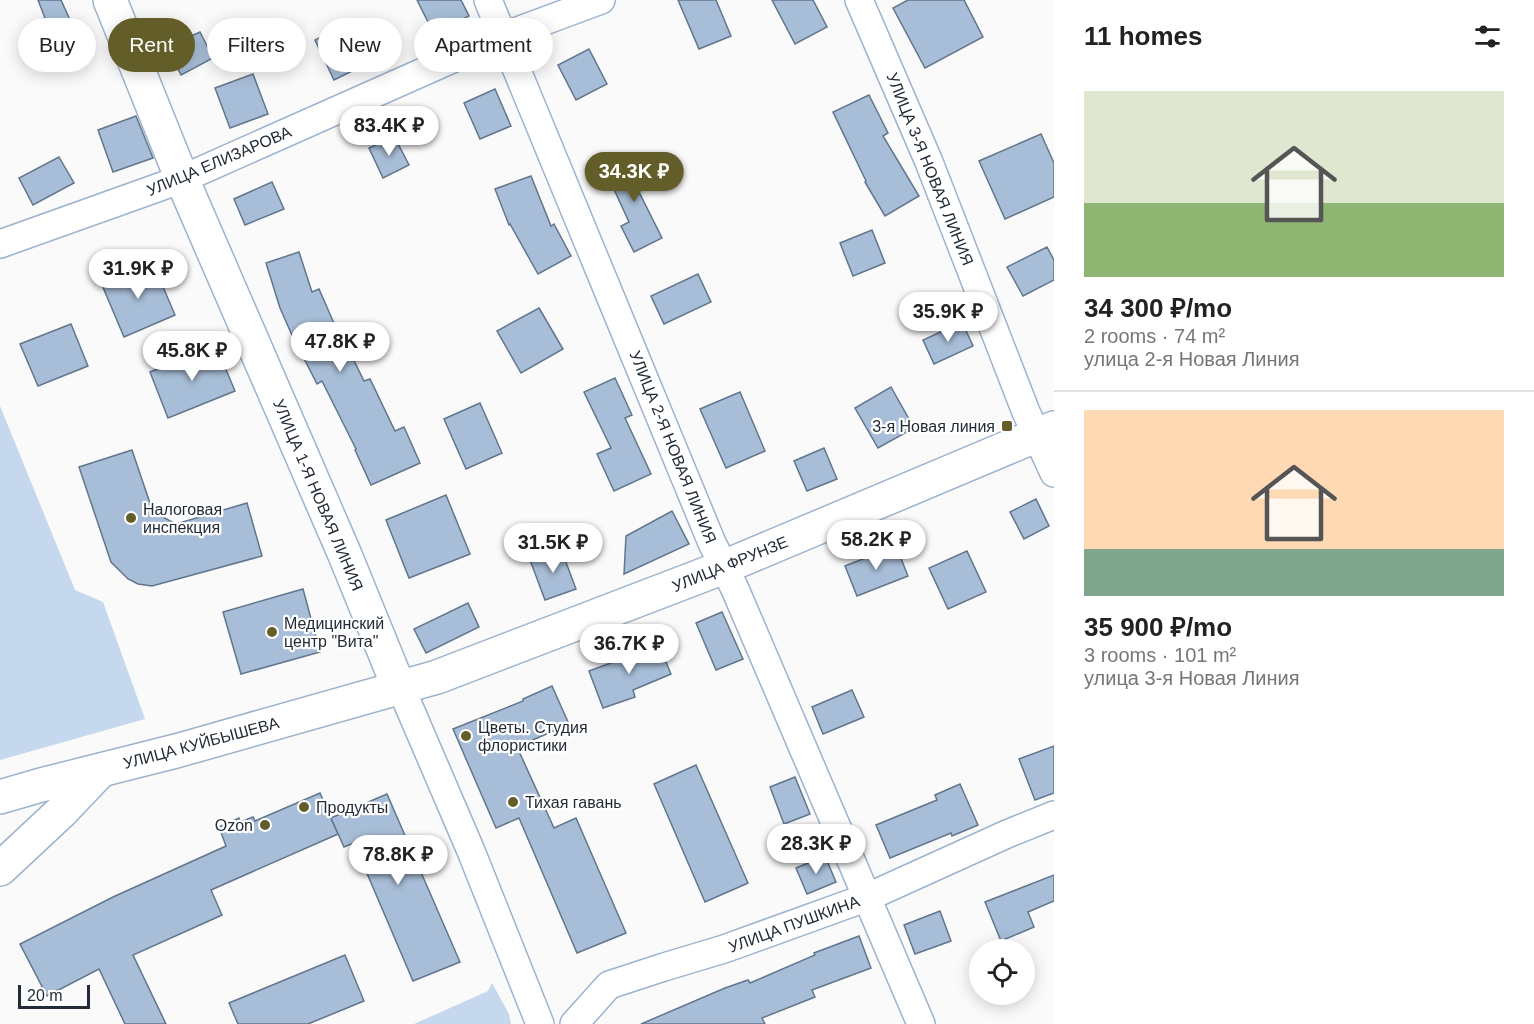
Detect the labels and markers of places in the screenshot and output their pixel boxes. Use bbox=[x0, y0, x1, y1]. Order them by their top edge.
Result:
pin: 83.4K ₽ bbox=[334, 106, 444, 157]
pin: 34.3K ₽ bbox=[579, 152, 689, 203]
pin: 31.9K ₽ bbox=[83, 249, 193, 300]
pin: 35.9K ₽ bbox=[893, 292, 1003, 343]
pin: 47.8K ₽ bbox=[285, 322, 395, 373]
pin: 45.8K ₽ bbox=[137, 331, 247, 382]
place label: 3-я Новая линия bbox=[872, 418, 995, 435]
marker: 3-я Новая линия bbox=[1000, 419, 1014, 433]
place label: Налоговая инспекция bbox=[143, 501, 222, 536]
marker: Налоговая инспекция bbox=[124, 511, 138, 525]
pin: 58.2K ₽ bbox=[821, 520, 931, 571]
pin: 31.5K ₽ bbox=[498, 523, 608, 574]
place label: Медицинский центр "Вита" bbox=[284, 615, 384, 650]
pin: 36.7K ₽ bbox=[574, 624, 684, 675]
marker: Медицинский центр "Вита" bbox=[265, 625, 279, 639]
place label: Цветы. Студия флористики bbox=[478, 719, 588, 754]
marker: Цветы. Студия флористики bbox=[459, 729, 473, 743]
place label: Тихая гавань bbox=[525, 794, 622, 811]
marker: Тихая гавань bbox=[506, 795, 520, 809]
place label: Продукты bbox=[316, 799, 388, 816]
marker: Продукты bbox=[297, 800, 311, 814]
place label: Ozon bbox=[215, 817, 253, 834]
marker: Ozon bbox=[258, 818, 272, 832]
pin: 28.3K ₽ bbox=[761, 824, 871, 875]
pin: 78.8K ₽ bbox=[343, 835, 453, 886]

